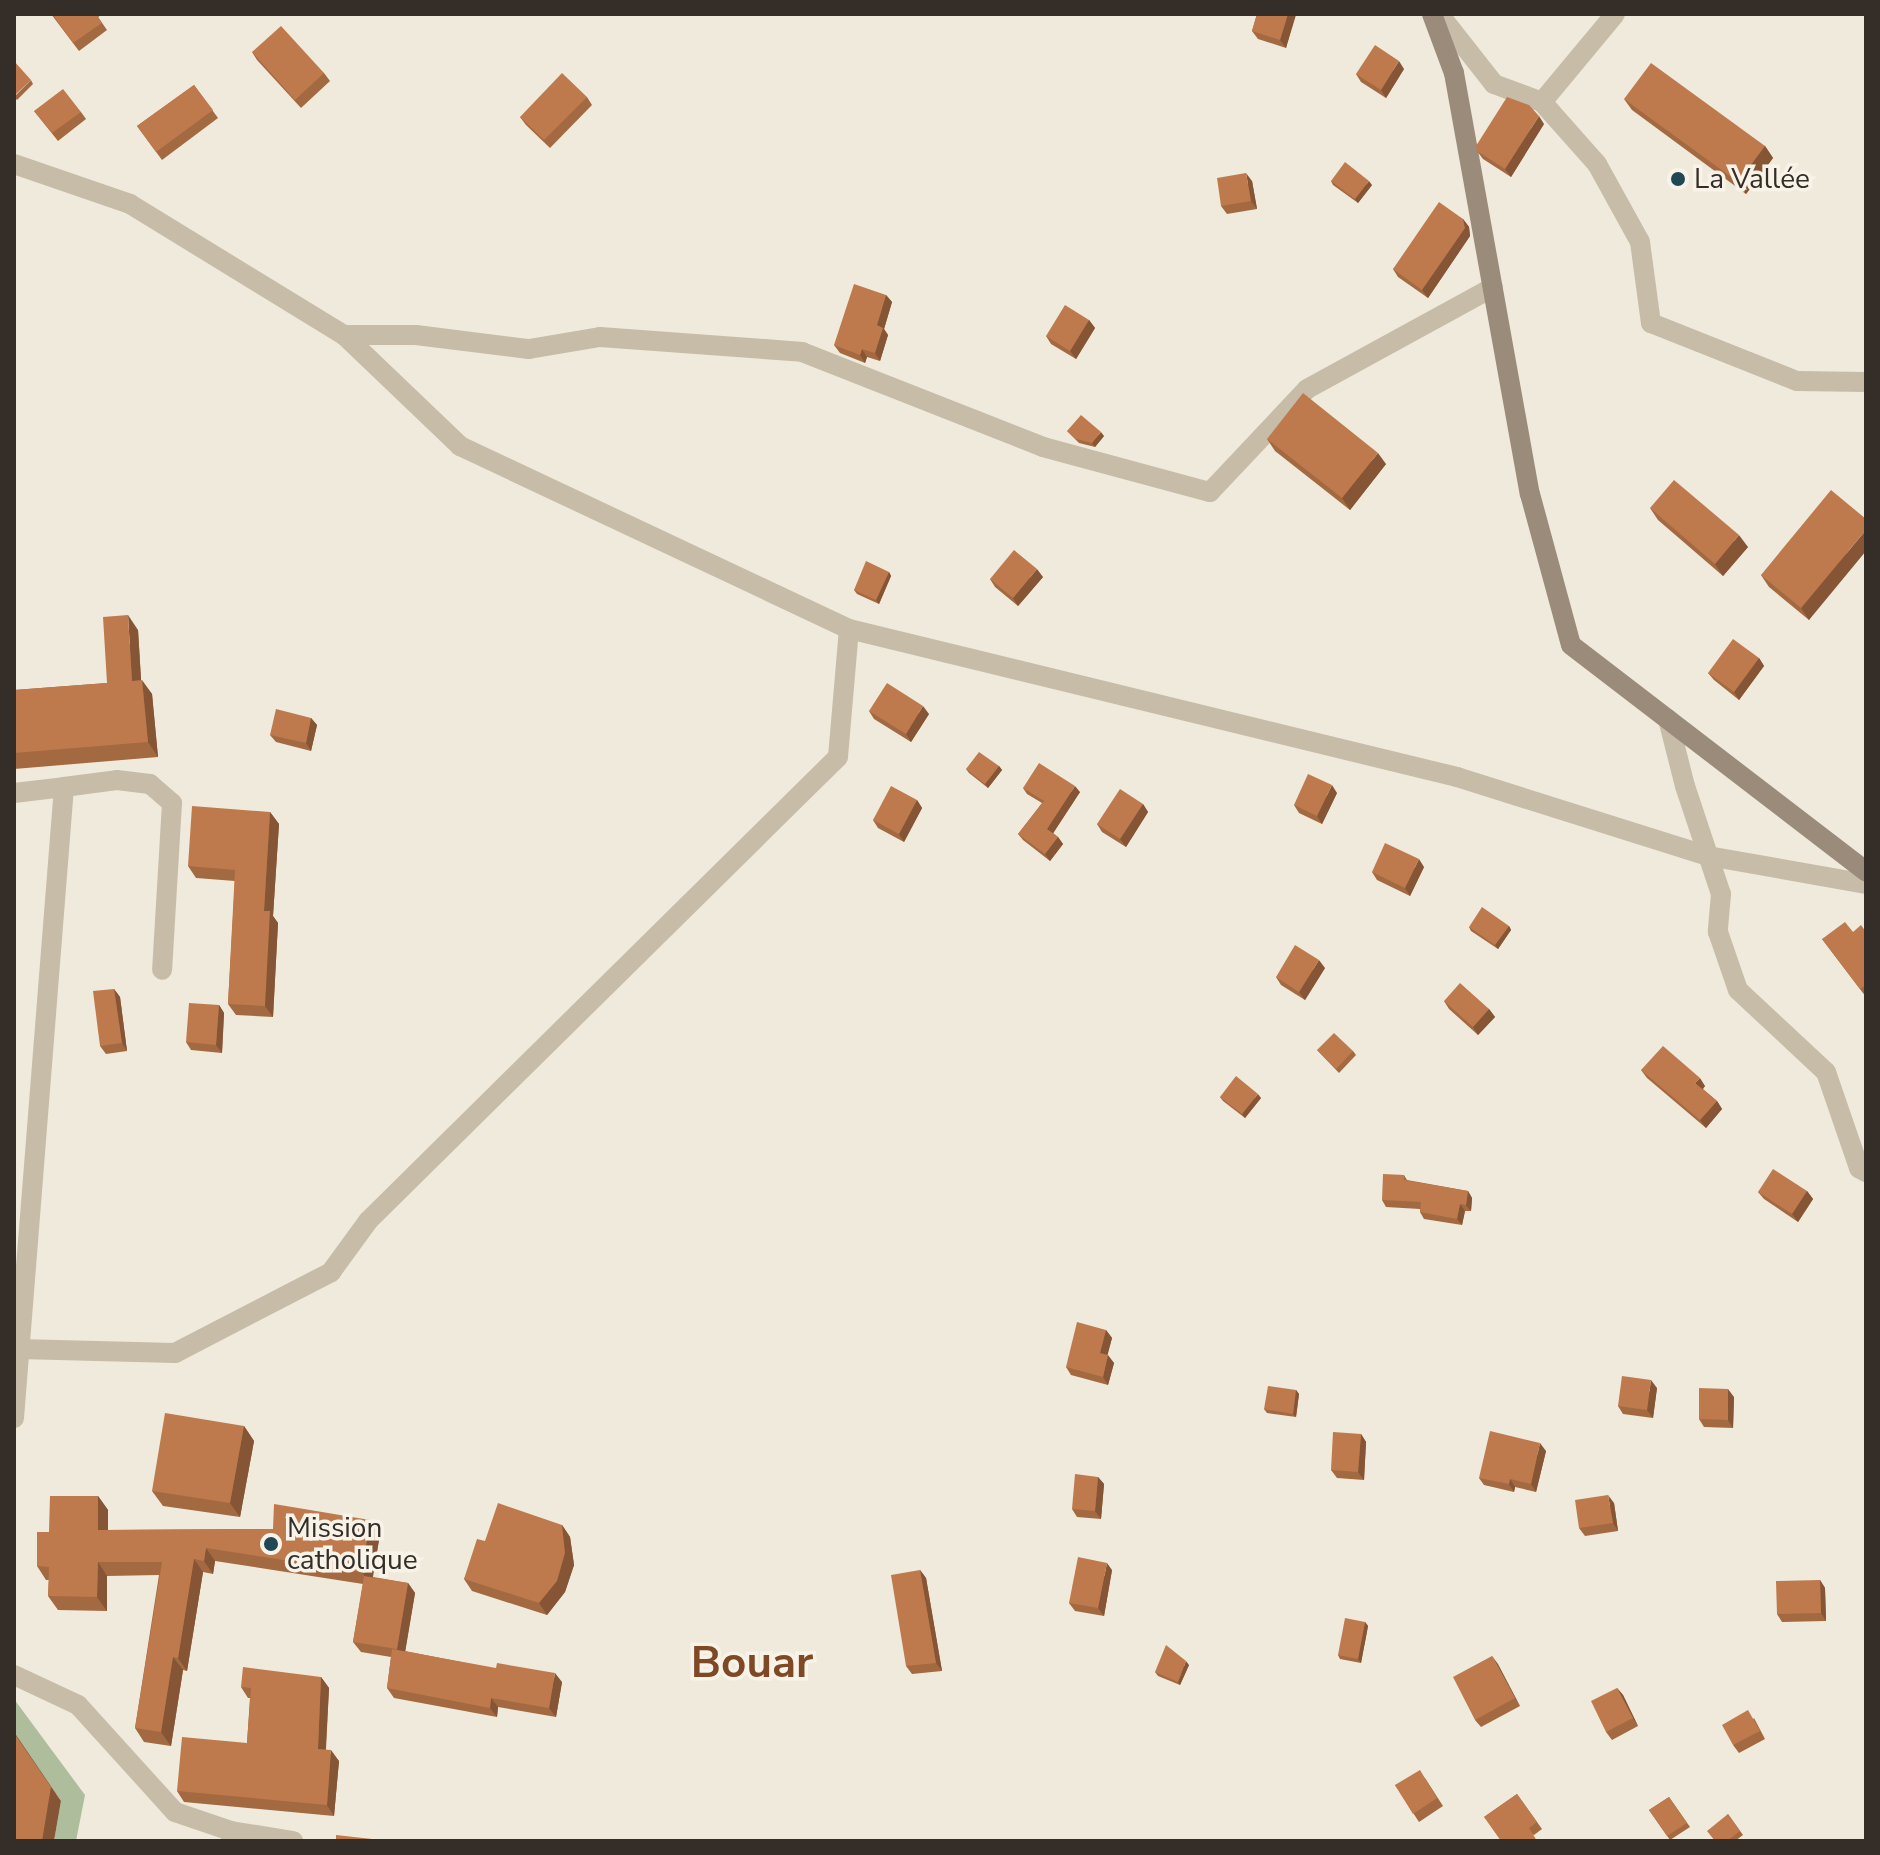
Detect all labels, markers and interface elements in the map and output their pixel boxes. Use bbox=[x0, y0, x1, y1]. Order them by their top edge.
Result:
place label: La Vallée bbox=[1694, 162, 1810, 196]
marker: La Vallée bbox=[1669, 170, 1687, 188]
place label: Mission catholique bbox=[287, 1511, 418, 1577]
marker: Mission catholique bbox=[262, 1535, 280, 1553]
district label: Bouar bbox=[691, 1637, 813, 1689]

